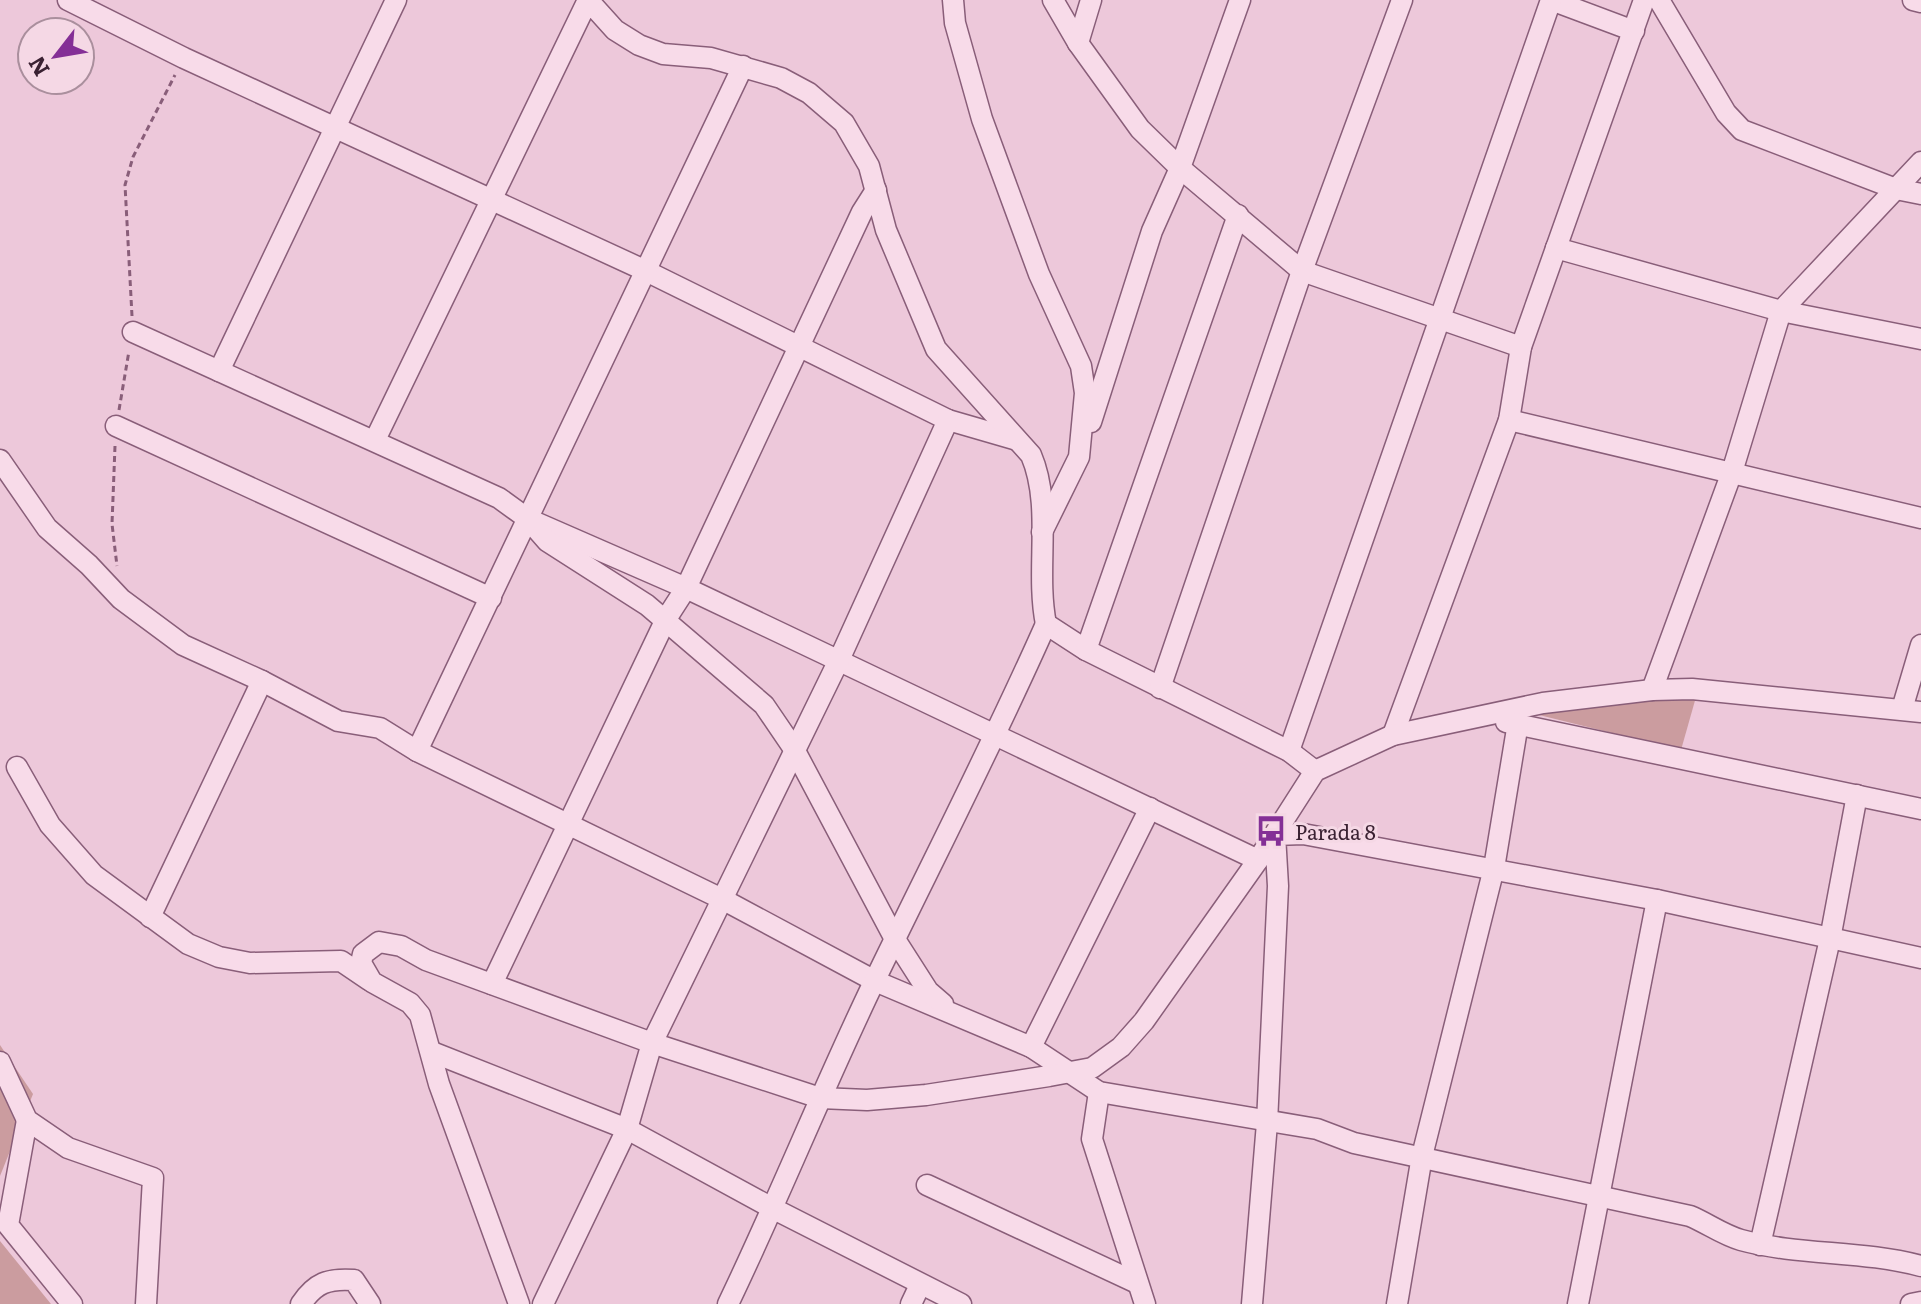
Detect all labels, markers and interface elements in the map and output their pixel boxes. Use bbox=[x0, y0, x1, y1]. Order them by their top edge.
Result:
north arrow bbox=[16, 16, 96, 96]
text: N bbox=[19, 51, 56, 83]
bus stop icon: Parada 8 bbox=[1254, 814, 1288, 848]
place label: Parada 8 bbox=[1295, 816, 1376, 846]

